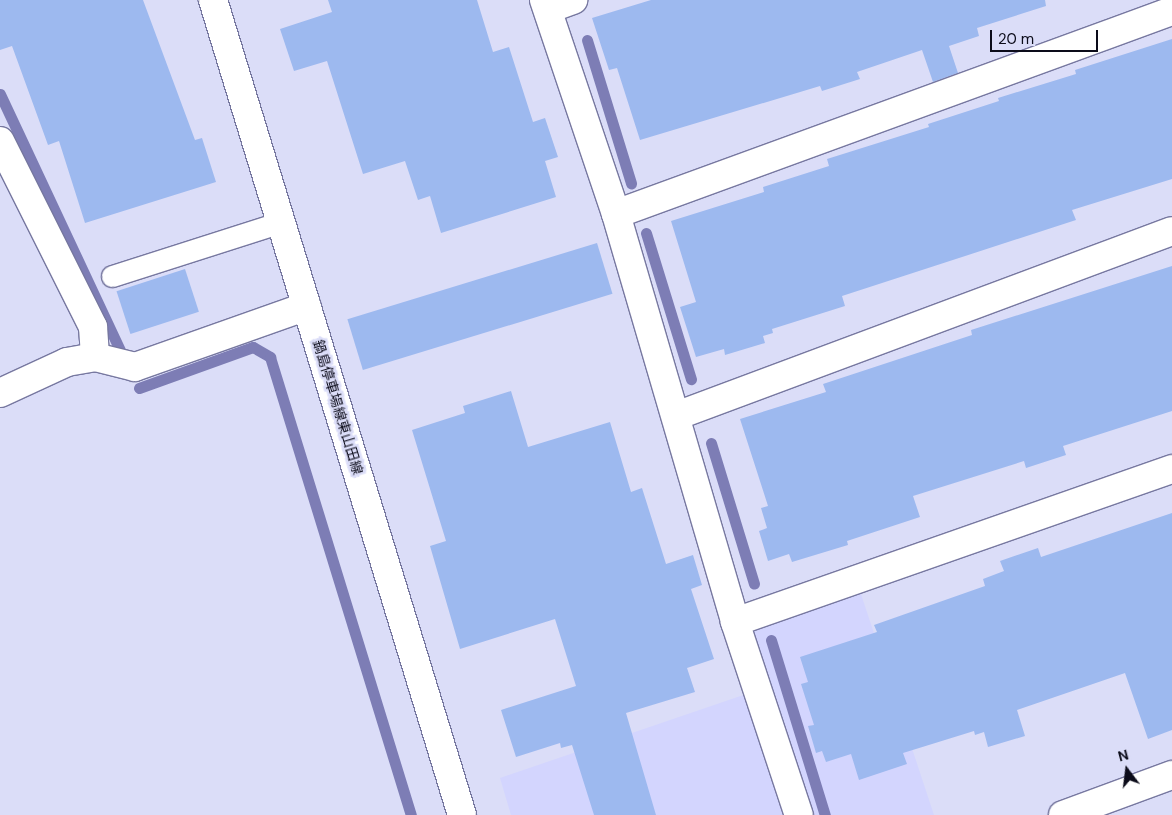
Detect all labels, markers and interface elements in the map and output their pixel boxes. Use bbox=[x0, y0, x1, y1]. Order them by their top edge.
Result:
scale bar bbox=[992, 20, 1100, 52]
text: 20 m bbox=[998, 29, 1034, 49]
street label: 鍋島停車場線東山田線 bbox=[310, 338, 366, 476]
north arrow bbox=[1102, 745, 1152, 795]
text: N bbox=[1116, 745, 1130, 766]

